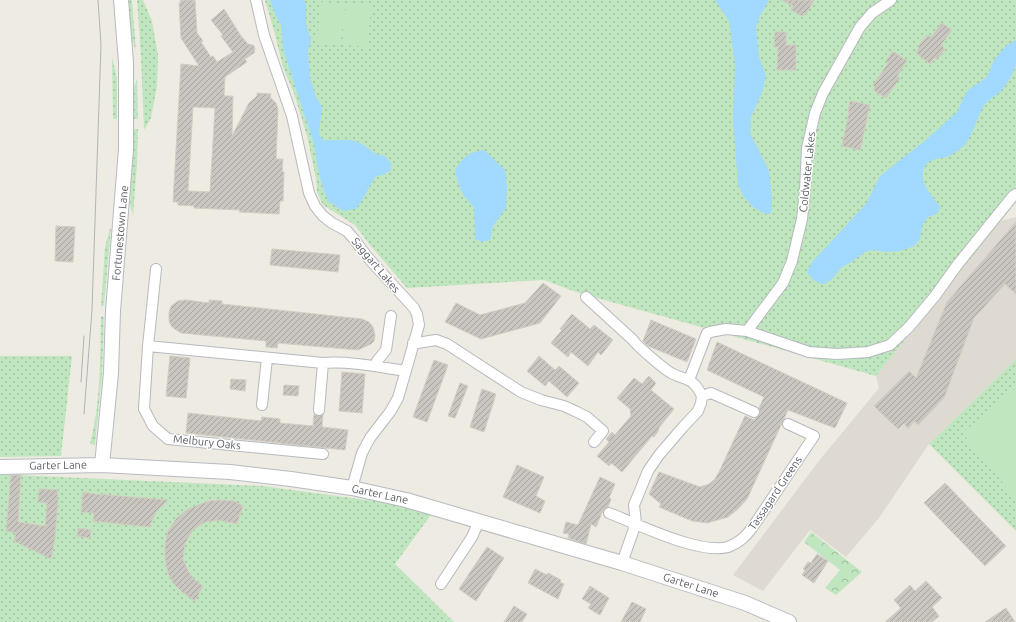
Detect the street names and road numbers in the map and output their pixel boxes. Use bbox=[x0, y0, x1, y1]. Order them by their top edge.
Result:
street label: Coldwater Lakes bbox=[797, 131, 817, 213]
street label: Fortunestown Lane bbox=[110, 185, 130, 281]
street label: Saggart Lakes bbox=[349, 235, 403, 295]
street label: Melbury Oaks bbox=[173, 432, 242, 452]
street label: Tassagard Greens bbox=[746, 454, 804, 532]
street label: Garter Lane bbox=[29, 458, 87, 472]
street label: Garter Lane bbox=[350, 482, 410, 506]
street label: Garter Lane bbox=[662, 570, 720, 600]

